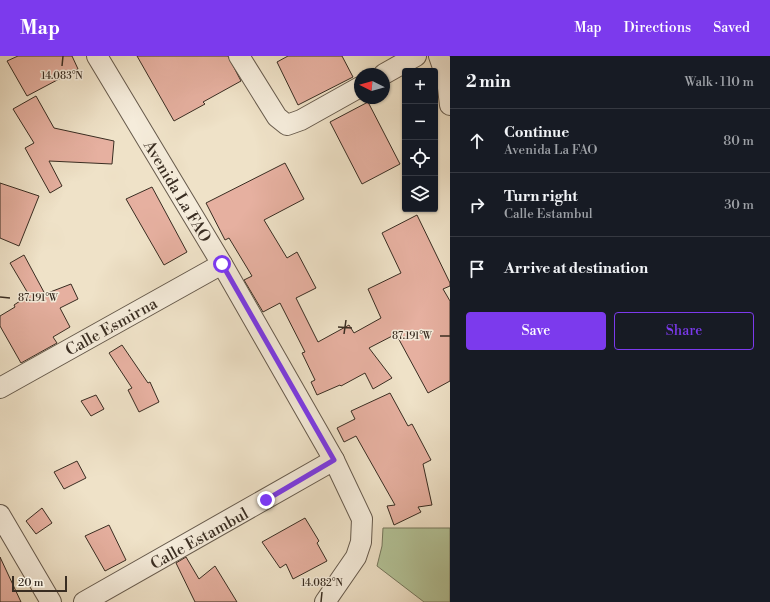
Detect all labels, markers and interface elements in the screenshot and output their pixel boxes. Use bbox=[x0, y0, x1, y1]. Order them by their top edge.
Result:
text: Map bbox=[20, 16, 60, 40]
text: Map bbox=[574, 19, 602, 37]
text: Directions bbox=[624, 19, 691, 37]
text: Saved bbox=[713, 19, 750, 37]
north arrow bbox=[354, 68, 390, 104]
map controls bbox=[402, 68, 438, 212]
button: + bbox=[402, 68, 438, 104]
text: 14.083°N bbox=[41, 70, 83, 82]
text: 2 min bbox=[466, 71, 511, 93]
text: Walk · 110 m bbox=[684, 74, 754, 90]
button: − bbox=[402, 104, 438, 140]
text: Continue bbox=[504, 123, 569, 142]
icon: ahead bbox=[466, 130, 488, 152]
text: 80 m bbox=[723, 133, 754, 149]
street label: Avenida La FAO bbox=[138, 136, 215, 246]
button: locate bbox=[402, 140, 438, 176]
text: Avenida La FAO bbox=[504, 142, 598, 158]
button: layers bbox=[402, 176, 438, 212]
text: Turn right bbox=[504, 187, 578, 206]
icon: right bbox=[466, 194, 488, 216]
text: 30 m bbox=[724, 197, 754, 213]
text: Calle Estambul bbox=[504, 206, 593, 222]
route start bbox=[213, 255, 231, 273]
icon: arrive bbox=[466, 258, 488, 280]
text: Arrive at destination bbox=[504, 259, 648, 278]
text: 87.191°W bbox=[18, 292, 59, 304]
street label: Calle Esmirna bbox=[62, 293, 162, 360]
button: Save bbox=[466, 312, 606, 350]
button: Share bbox=[614, 312, 754, 350]
text: 87.191°W bbox=[392, 330, 433, 342]
route end bbox=[257, 491, 275, 509]
street label: Calle Estambul bbox=[147, 504, 252, 574]
scale bar bbox=[12, 574, 67, 593]
text: 20 m bbox=[18, 576, 43, 590]
text: 14.082°N bbox=[301, 577, 343, 589]

